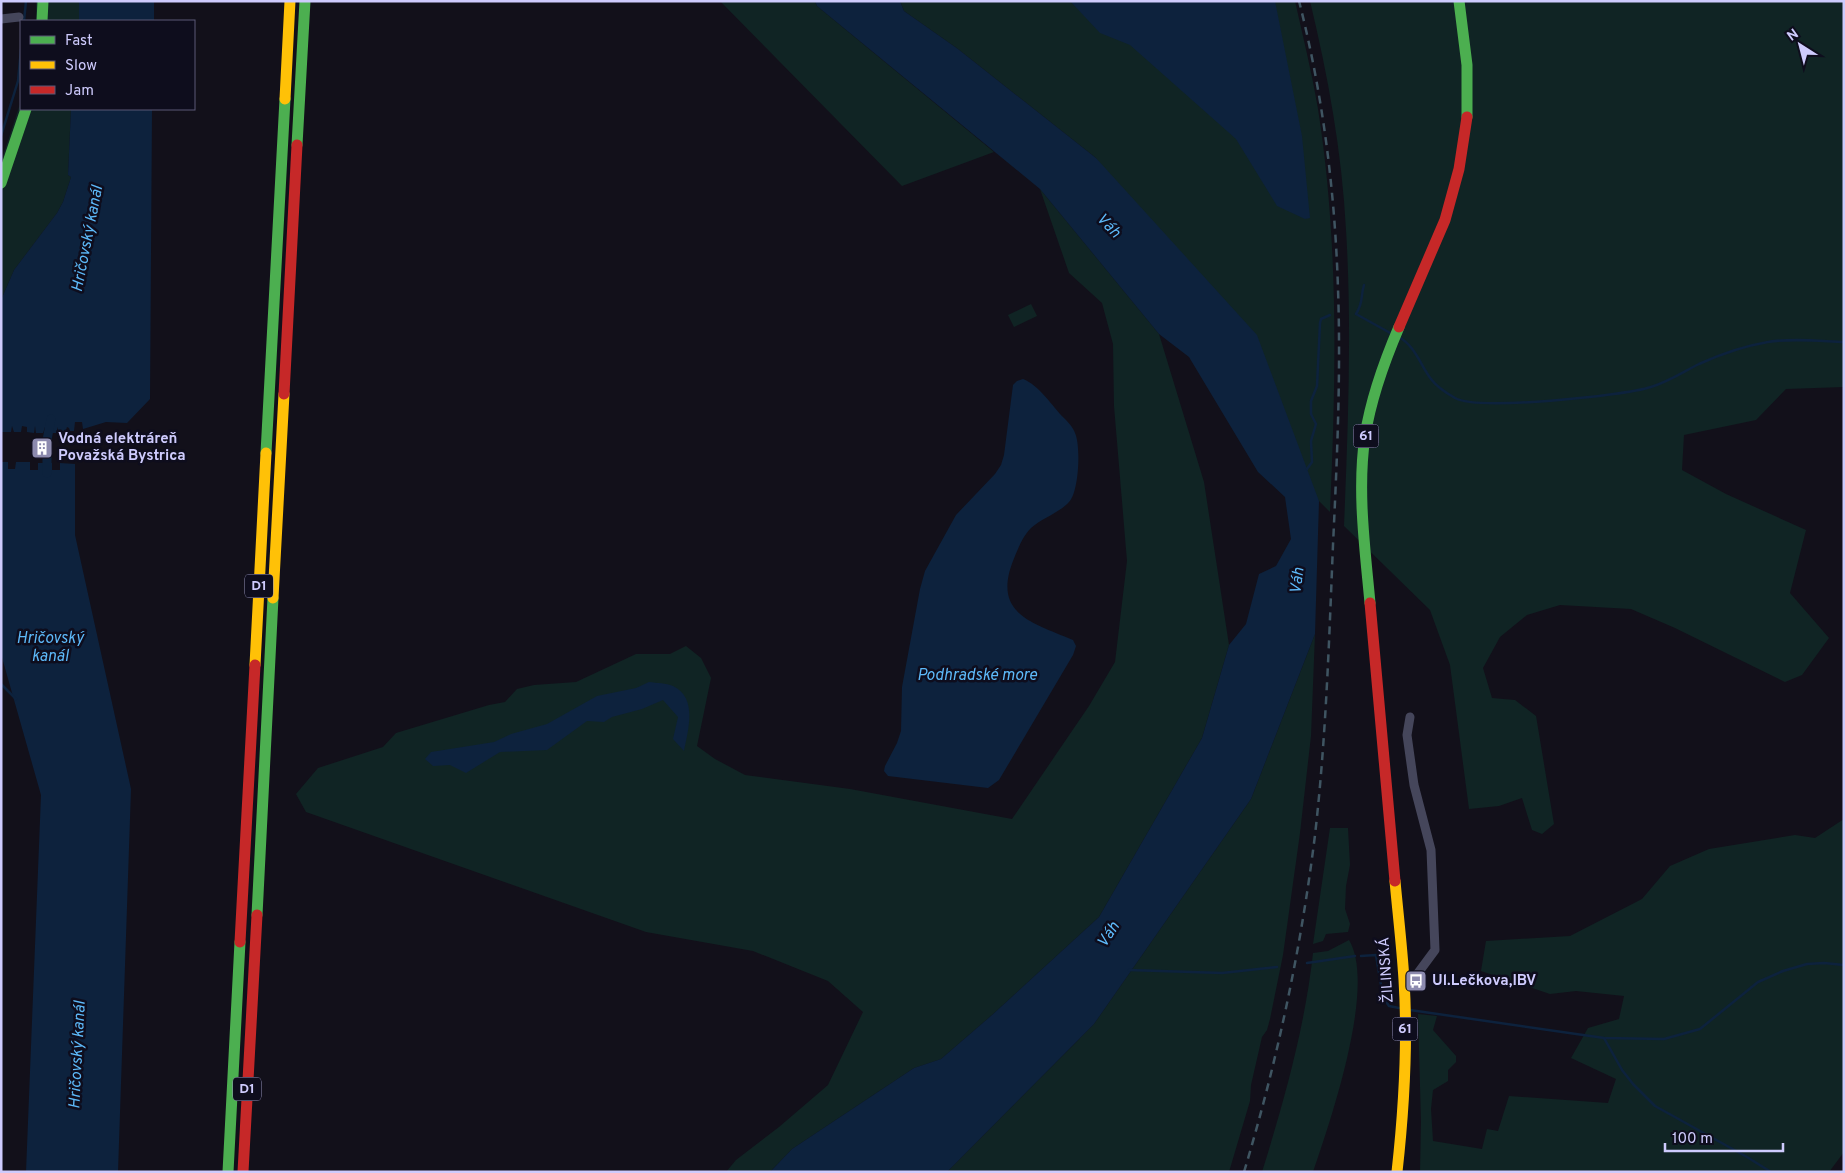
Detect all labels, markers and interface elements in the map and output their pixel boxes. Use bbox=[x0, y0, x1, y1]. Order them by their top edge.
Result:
legend bbox=[20, 20, 195, 110]
north arrow bbox=[1775, 20, 1825, 70]
text: N bbox=[1784, 26, 1802, 46]
text: Fast bbox=[65, 32, 93, 51]
text: Slow bbox=[65, 57, 97, 76]
text: Jam bbox=[65, 82, 94, 101]
water label: Hričovský kanál bbox=[68, 183, 108, 294]
water label: Váh bbox=[1091, 209, 1125, 243]
road number: 61 bbox=[1354, 424, 1378, 448]
place label: Vodná elektráreň Považská Bystrica bbox=[58, 430, 186, 466]
building icon: Vodná elektráreň Považská Bystrica bbox=[30, 436, 54, 460]
water label: Váh bbox=[1286, 566, 1310, 596]
road number: D1 bbox=[245, 574, 273, 598]
water label: Hričovský kanál bbox=[16, 629, 86, 667]
water label: Podhradské more bbox=[917, 666, 1038, 686]
water label: Váh bbox=[1093, 918, 1125, 952]
street label: ŽILINSKÁ bbox=[1374, 936, 1399, 1004]
bus stop icon: Ul.Lečkova,IBV bbox=[1404, 969, 1428, 993]
place label: Ul.Lečkova,IBV bbox=[1432, 972, 1536, 991]
water label: Hričovský kanál bbox=[65, 1000, 91, 1109]
road number: 61 bbox=[1392, 1018, 1418, 1040]
road number: D1 bbox=[233, 1078, 261, 1100]
scale bar bbox=[1665, 1120, 1782, 1152]
text: 100 m bbox=[1672, 1130, 1713, 1149]

